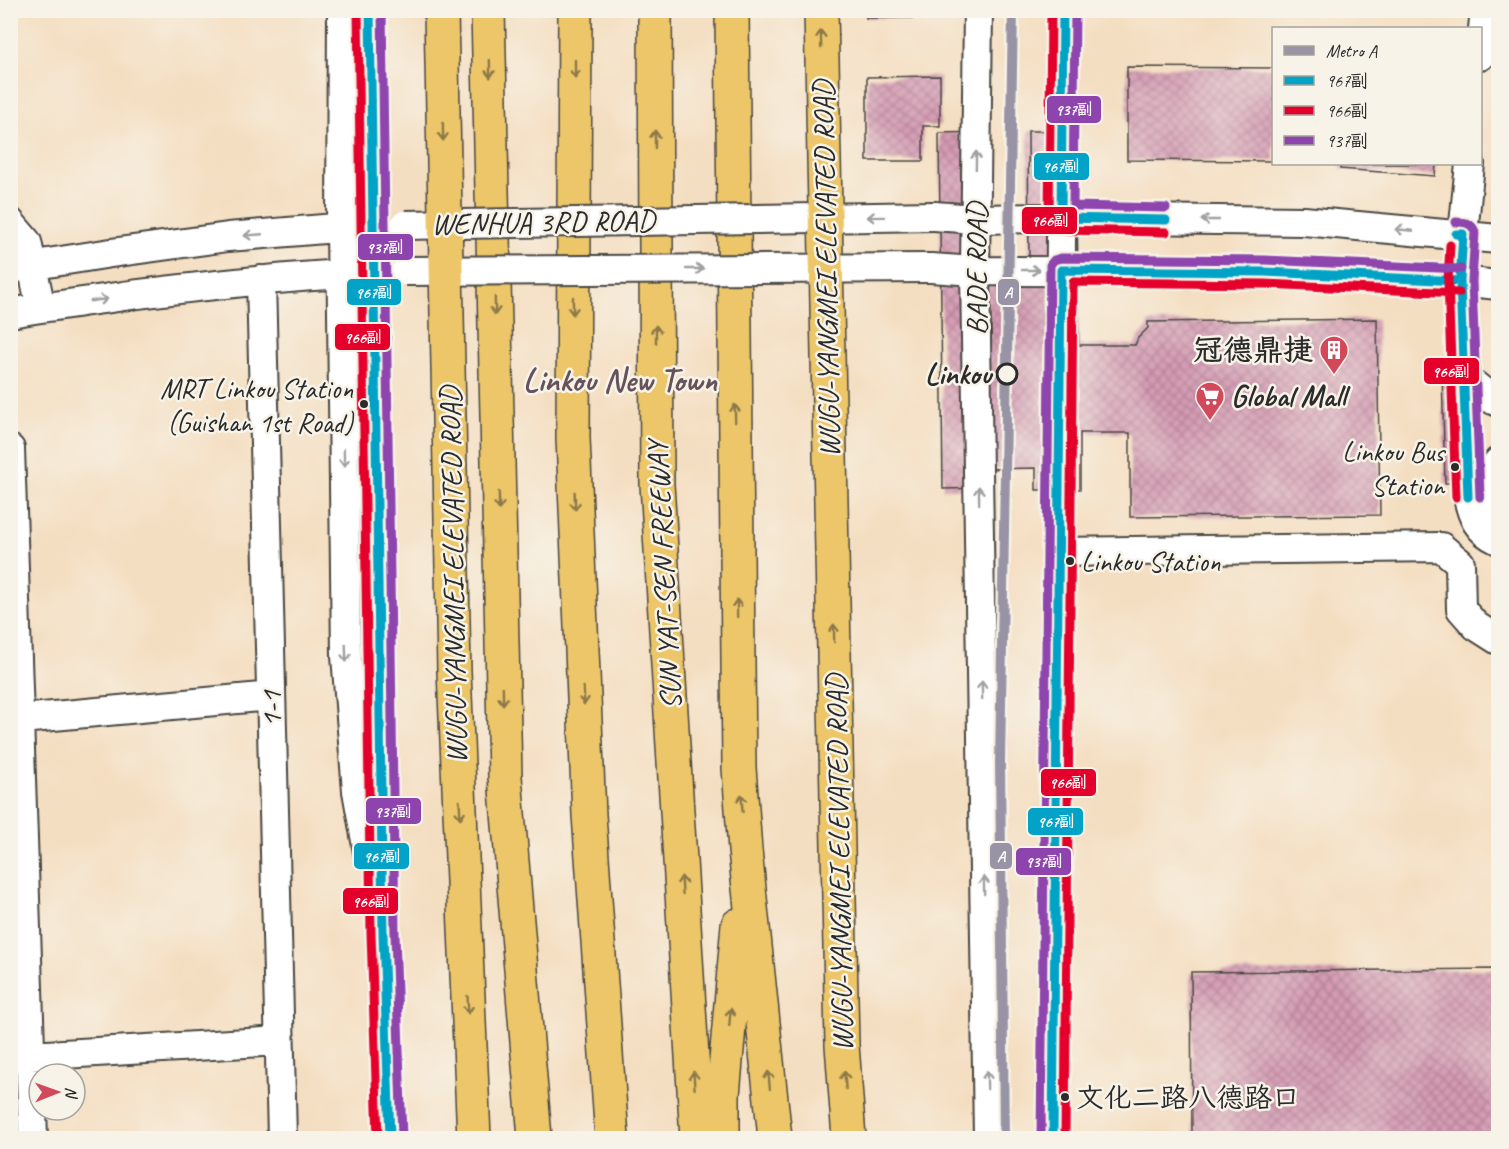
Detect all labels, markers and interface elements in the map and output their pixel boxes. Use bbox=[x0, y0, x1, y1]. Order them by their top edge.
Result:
legend bbox=[1272, 27, 1482, 165]
one-way arrow bbox=[815, 30, 827, 50]
text: Metro A bbox=[1326, 40, 1378, 62]
one-way arrow bbox=[484, 58, 495, 78]
one-way arrow bbox=[569, 58, 581, 78]
text: 967副 bbox=[1326, 70, 1368, 92]
street label: WUGU-YANGMEI ELEVATED ROAD bbox=[804, 78, 848, 458]
line badge: 937副 bbox=[1046, 95, 1102, 124]
text: 937副 bbox=[1055, 100, 1093, 120]
text: 966副 bbox=[1326, 100, 1368, 122]
one-way arrow bbox=[437, 121, 449, 141]
one-way arrow bbox=[649, 130, 661, 150]
text: 937副 bbox=[1326, 130, 1368, 152]
one-way arrow bbox=[970, 151, 982, 171]
line badge: 967副 bbox=[1033, 152, 1090, 181]
text: 967副 bbox=[1042, 157, 1080, 177]
street label: BADE ROAD bbox=[957, 200, 995, 335]
street label: WENHUA 3RD ROAD bbox=[431, 201, 658, 243]
line badge: 966副 bbox=[1021, 206, 1078, 235]
one-way arrow bbox=[866, 211, 886, 223]
text: 966副 bbox=[1031, 211, 1069, 231]
one-way arrow bbox=[1200, 215, 1220, 226]
one-way arrow bbox=[1395, 224, 1415, 235]
one-way arrow bbox=[243, 230, 263, 241]
line badge: 937副 bbox=[357, 233, 414, 261]
text: 937副 bbox=[366, 238, 404, 258]
one-way arrow bbox=[685, 263, 705, 275]
one-way arrow bbox=[1021, 265, 1041, 276]
line badge: 967副 bbox=[346, 278, 402, 306]
line badge: A bbox=[997, 278, 1020, 306]
text: 967副 bbox=[355, 283, 393, 303]
text: A bbox=[1004, 283, 1014, 303]
one-way arrow bbox=[88, 294, 108, 305]
one-way arrow bbox=[489, 295, 501, 315]
one-way arrow bbox=[567, 295, 579, 315]
line badge: 966副 bbox=[334, 323, 391, 351]
one-way arrow bbox=[650, 325, 662, 345]
text: 966副 bbox=[344, 328, 382, 348]
place label: 冠德鼎捷 bbox=[1193, 331, 1313, 369]
building icon: 冠德鼎捷 bbox=[1318, 334, 1350, 376]
place label: Linkou bbox=[925, 355, 994, 393]
line badge: 966副 bbox=[1423, 357, 1480, 385]
district label: Linkou New Town bbox=[523, 359, 718, 401]
text: 966副 bbox=[1432, 362, 1470, 382]
marker: Linkou bbox=[996, 363, 1018, 385]
place label: MRT Linkou Station (Guishan 1st Road) bbox=[160, 371, 355, 440]
place label: Global Mall bbox=[1231, 377, 1351, 415]
supermarket icon: Global Mall bbox=[1194, 380, 1226, 422]
street label: WUGU-YANGMEI ELEVATED ROAD bbox=[431, 384, 475, 764]
marker: MRT Linkou Station (Guishan 1st Road) bbox=[358, 398, 370, 410]
one-way arrow bbox=[730, 403, 741, 423]
place label: Linkou Bus Station bbox=[1342, 434, 1446, 503]
street label: SUN YAT-SEN FREEWAY bbox=[638, 436, 690, 710]
one-way arrow bbox=[338, 448, 350, 468]
marker: Linkou Bus Station bbox=[1449, 461, 1461, 473]
one-way arrow bbox=[973, 486, 985, 506]
one-way arrow bbox=[493, 490, 505, 510]
one-way arrow bbox=[570, 490, 581, 510]
place label: Linkou Station bbox=[1081, 544, 1221, 579]
marker: Linkou Station bbox=[1064, 555, 1076, 567]
one-way arrow bbox=[731, 598, 743, 618]
one-way arrow bbox=[828, 624, 839, 644]
one-way arrow bbox=[341, 643, 352, 663]
street label: WUGU-YANGMEI ELEVATED ROAD bbox=[817, 672, 861, 1052]
one-way arrow bbox=[976, 681, 987, 701]
one-way arrow bbox=[498, 685, 509, 705]
one-way arrow bbox=[578, 685, 589, 705]
street label: 1-1 bbox=[252, 689, 290, 728]
line badge: 966副 bbox=[1040, 768, 1097, 797]
text: 966副 bbox=[1049, 773, 1087, 793]
one-way arrow bbox=[736, 793, 747, 813]
line badge: 937副 bbox=[365, 797, 422, 825]
one-way arrow bbox=[454, 799, 465, 819]
text: 937副 bbox=[374, 802, 412, 822]
line badge: 967副 bbox=[1027, 807, 1084, 836]
text: 967副 bbox=[1037, 812, 1075, 832]
line badge: 967副 bbox=[353, 842, 410, 870]
line badge: A bbox=[989, 842, 1013, 870]
text: 967副 bbox=[363, 847, 401, 867]
text: A bbox=[997, 847, 1007, 867]
line badge: 937副 bbox=[1015, 847, 1072, 876]
text: 937副 bbox=[1025, 852, 1063, 872]
one-way arrow bbox=[676, 876, 687, 896]
one-way arrow bbox=[979, 876, 990, 896]
line badge: 966副 bbox=[342, 887, 399, 915]
text: 966副 bbox=[352, 892, 390, 912]
one-way arrow bbox=[463, 994, 474, 1014]
one-way arrow bbox=[725, 1008, 736, 1028]
north arrow bbox=[27, 1062, 87, 1122]
one-way arrow bbox=[688, 1071, 699, 1091]
one-way arrow bbox=[763, 1071, 774, 1091]
one-way arrow bbox=[839, 1071, 850, 1091]
one-way arrow bbox=[982, 1071, 993, 1091]
place label: 文化二路八德路口 bbox=[1076, 1080, 1300, 1115]
text: N bbox=[61, 1087, 81, 1100]
marker: 文化二路八德路口 bbox=[1059, 1091, 1071, 1103]

